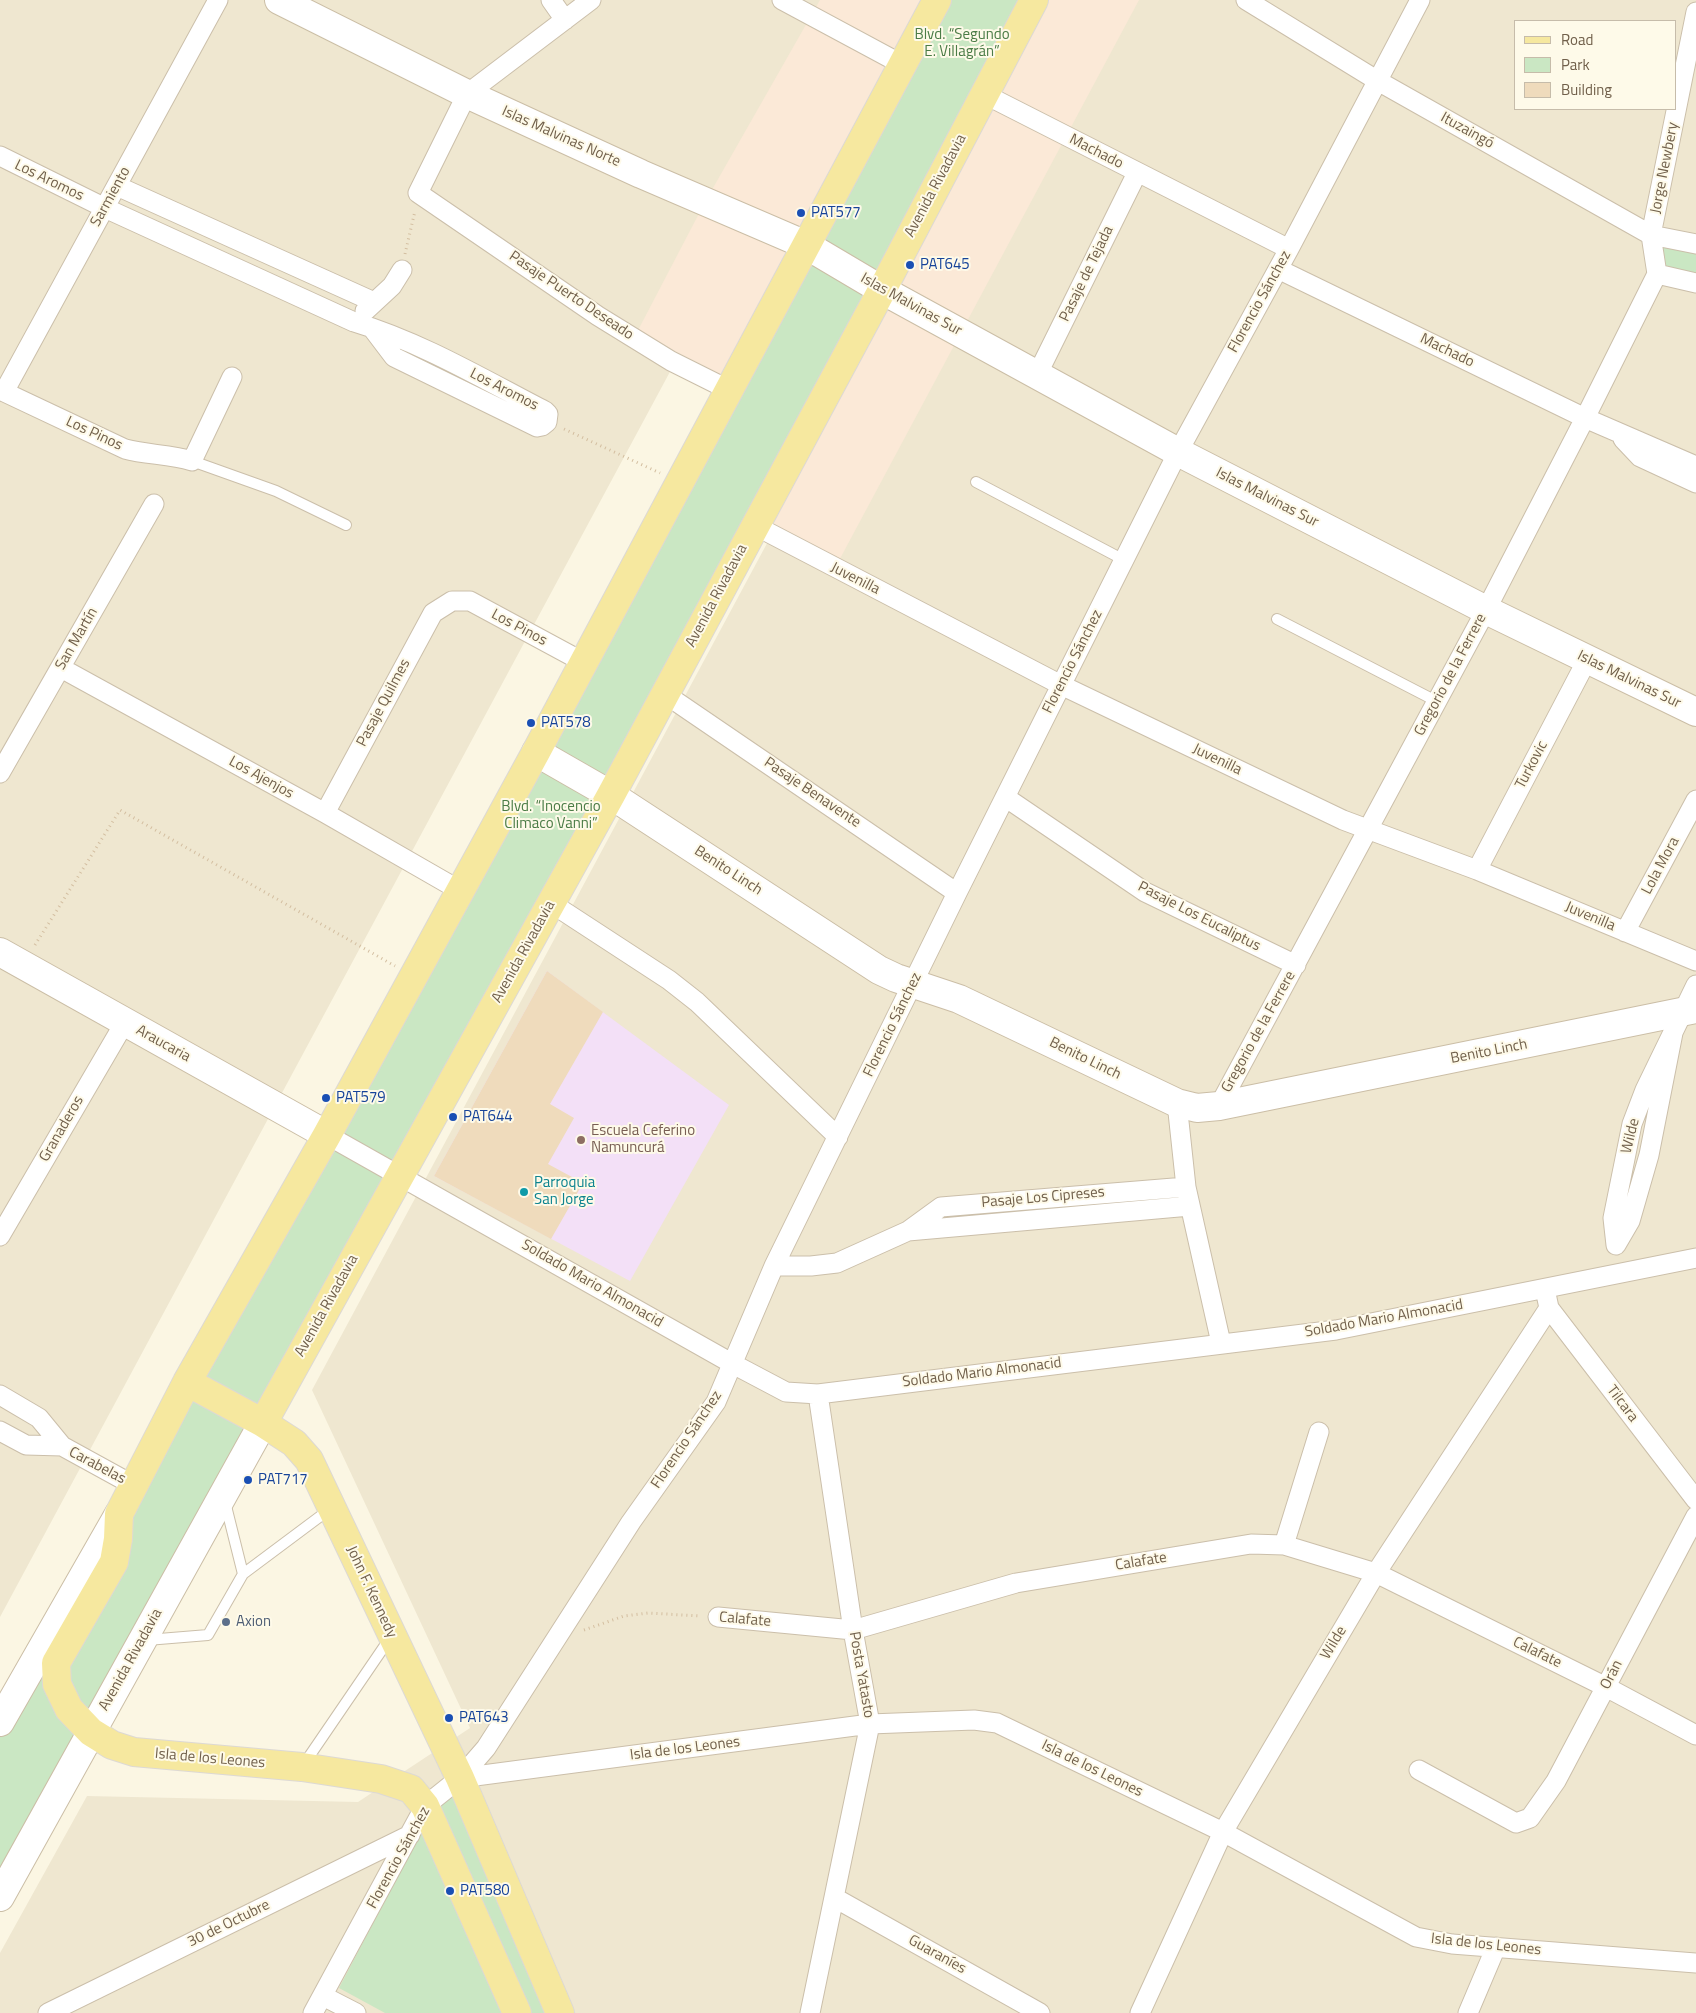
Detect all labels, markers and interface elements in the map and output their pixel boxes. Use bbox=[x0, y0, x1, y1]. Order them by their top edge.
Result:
legend bbox=[1514, 20, 1676, 110]
park label: Blvd. “Segundo E. Villagrán” bbox=[914, 26, 1010, 61]
text: Road bbox=[1561, 28, 1593, 51]
text: Park bbox=[1561, 53, 1590, 76]
text: Building bbox=[1561, 78, 1612, 101]
street label: Islas Malvinas Norte bbox=[499, 103, 623, 171]
street label: Ituzaingó bbox=[1437, 109, 1497, 153]
street label: Jorge Newbery bbox=[1647, 121, 1683, 215]
street label: Avenida Rivadavia bbox=[901, 131, 971, 241]
street label: Machado bbox=[1066, 131, 1126, 173]
street label: Los Aromos bbox=[12, 157, 86, 205]
street label: Sarmiento bbox=[87, 164, 135, 230]
place label: PAT577 bbox=[811, 204, 861, 222]
marker: PAT577 bbox=[795, 207, 807, 219]
street label: Pasaje de Tejada bbox=[1056, 223, 1118, 325]
street label: Pasaje Puerto Deseado bbox=[505, 248, 637, 344]
street label: Florencio Sánchez bbox=[1225, 248, 1295, 356]
place label: PAT645 bbox=[920, 256, 970, 274]
marker: PAT645 bbox=[904, 259, 916, 271]
street label: Islas Malvinas Sur bbox=[857, 270, 965, 340]
street label: Machado bbox=[1417, 330, 1477, 372]
street label: Los Aromos bbox=[467, 365, 541, 415]
street label: Los Pinos bbox=[63, 413, 125, 455]
street label: Islas Malvinas Sur bbox=[1213, 464, 1321, 532]
street label: Avenida Rivadavia bbox=[682, 541, 752, 651]
street label: Juvenilla bbox=[827, 559, 883, 599]
street label: San Martín bbox=[52, 605, 102, 673]
street label: Los Pinos bbox=[488, 606, 550, 650]
street label: Florencio Sánchez bbox=[1039, 607, 1107, 717]
street label: Gregorio de la Ferrere bbox=[1411, 611, 1491, 739]
street label: Islas Malvinas Sur bbox=[1574, 647, 1684, 713]
street label: Pasaje Quilmes bbox=[353, 656, 415, 750]
place label: PAT578 bbox=[541, 714, 591, 732]
marker: PAT578 bbox=[525, 717, 537, 729]
street label: Turkovic bbox=[1512, 738, 1552, 792]
street label: Juvenilla bbox=[1189, 740, 1245, 780]
street label: Los Ajenjos bbox=[225, 753, 297, 803]
street label: Pasaje Benavente bbox=[760, 754, 864, 832]
park label: Blvd. “Inocencio Climaco Vanni” bbox=[501, 798, 601, 833]
street label: Lola Mora bbox=[1638, 834, 1684, 898]
street label: Benito Linch bbox=[690, 842, 766, 900]
street label: Pasaje Los Eucaliptus bbox=[1135, 878, 1263, 956]
street label: Avenida Rivadavia bbox=[489, 898, 559, 1006]
street label: Juvenilla bbox=[1562, 898, 1618, 936]
street label: Gregorio de la Ferrere bbox=[1218, 968, 1300, 1096]
street label: Florencio Sánchez bbox=[860, 970, 926, 1080]
street label: Araucaria bbox=[133, 1022, 193, 1066]
street label: Benito Linch bbox=[1046, 1034, 1124, 1084]
street label: Benito Linch bbox=[1449, 1036, 1529, 1068]
place label: PAT579 bbox=[336, 1089, 386, 1107]
marker: PAT579 bbox=[320, 1092, 332, 1104]
street label: Granaderos bbox=[36, 1093, 88, 1165]
place label: PAT644 bbox=[463, 1108, 513, 1126]
marker: PAT644 bbox=[447, 1111, 459, 1123]
street label: Wilde bbox=[1618, 1117, 1644, 1155]
place label: Escuela Ceferino Namuncurá bbox=[591, 1122, 695, 1157]
marker: Escuela Ceferino Namuncurá bbox=[575, 1134, 587, 1146]
place label: Parroquia San Jorge bbox=[534, 1174, 595, 1209]
street label: Pasaje Los Cipreses bbox=[981, 1184, 1105, 1212]
marker: Parroquia San Jorge bbox=[518, 1186, 530, 1198]
street label: Soldado Mario Almonacid bbox=[518, 1236, 666, 1332]
street label: Avenida Rivadavia bbox=[292, 1252, 362, 1360]
street label: Soldado Mario Almonacid bbox=[1304, 1296, 1464, 1342]
street label: Soldado Mario Almonacid bbox=[901, 1354, 1063, 1392]
street label: Tilcara bbox=[1602, 1382, 1642, 1426]
street label: Florencio Sánchez bbox=[648, 1388, 726, 1492]
street label: Carabelas bbox=[65, 1444, 129, 1488]
place label: PAT717 bbox=[258, 1471, 308, 1489]
marker: PAT717 bbox=[242, 1474, 254, 1486]
street label: John F. Kennedy bbox=[342, 1543, 400, 1641]
street label: Calafate bbox=[1114, 1549, 1168, 1575]
street label: Avenida Rivadavia bbox=[96, 1606, 166, 1714]
street label: Calafate bbox=[718, 1609, 772, 1631]
place label: Axion bbox=[236, 1613, 271, 1631]
marker: Axion bbox=[220, 1616, 232, 1628]
street label: Wilde bbox=[1317, 1623, 1351, 1663]
street label: Posta Yatasto bbox=[845, 1630, 877, 1720]
street label: Calafate bbox=[1510, 1634, 1564, 1672]
street label: Orán bbox=[1597, 1657, 1627, 1693]
place label: PAT643 bbox=[459, 1709, 509, 1727]
marker: PAT643 bbox=[443, 1712, 455, 1724]
street label: Isla de los Leones bbox=[629, 1733, 741, 1765]
street label: Isla de los Leones bbox=[1038, 1737, 1146, 1801]
street label: Isla de los Leones bbox=[154, 1745, 266, 1773]
street label: Florencio Sánchez bbox=[364, 1804, 434, 1912]
place label: PAT580 bbox=[460, 1882, 510, 1900]
marker: PAT580 bbox=[444, 1885, 456, 1897]
street label: 30 de Octubre bbox=[185, 1896, 273, 1952]
street label: Isla de los Leones bbox=[1430, 1930, 1542, 1960]
street label: Guaraníes bbox=[905, 1932, 969, 1978]

